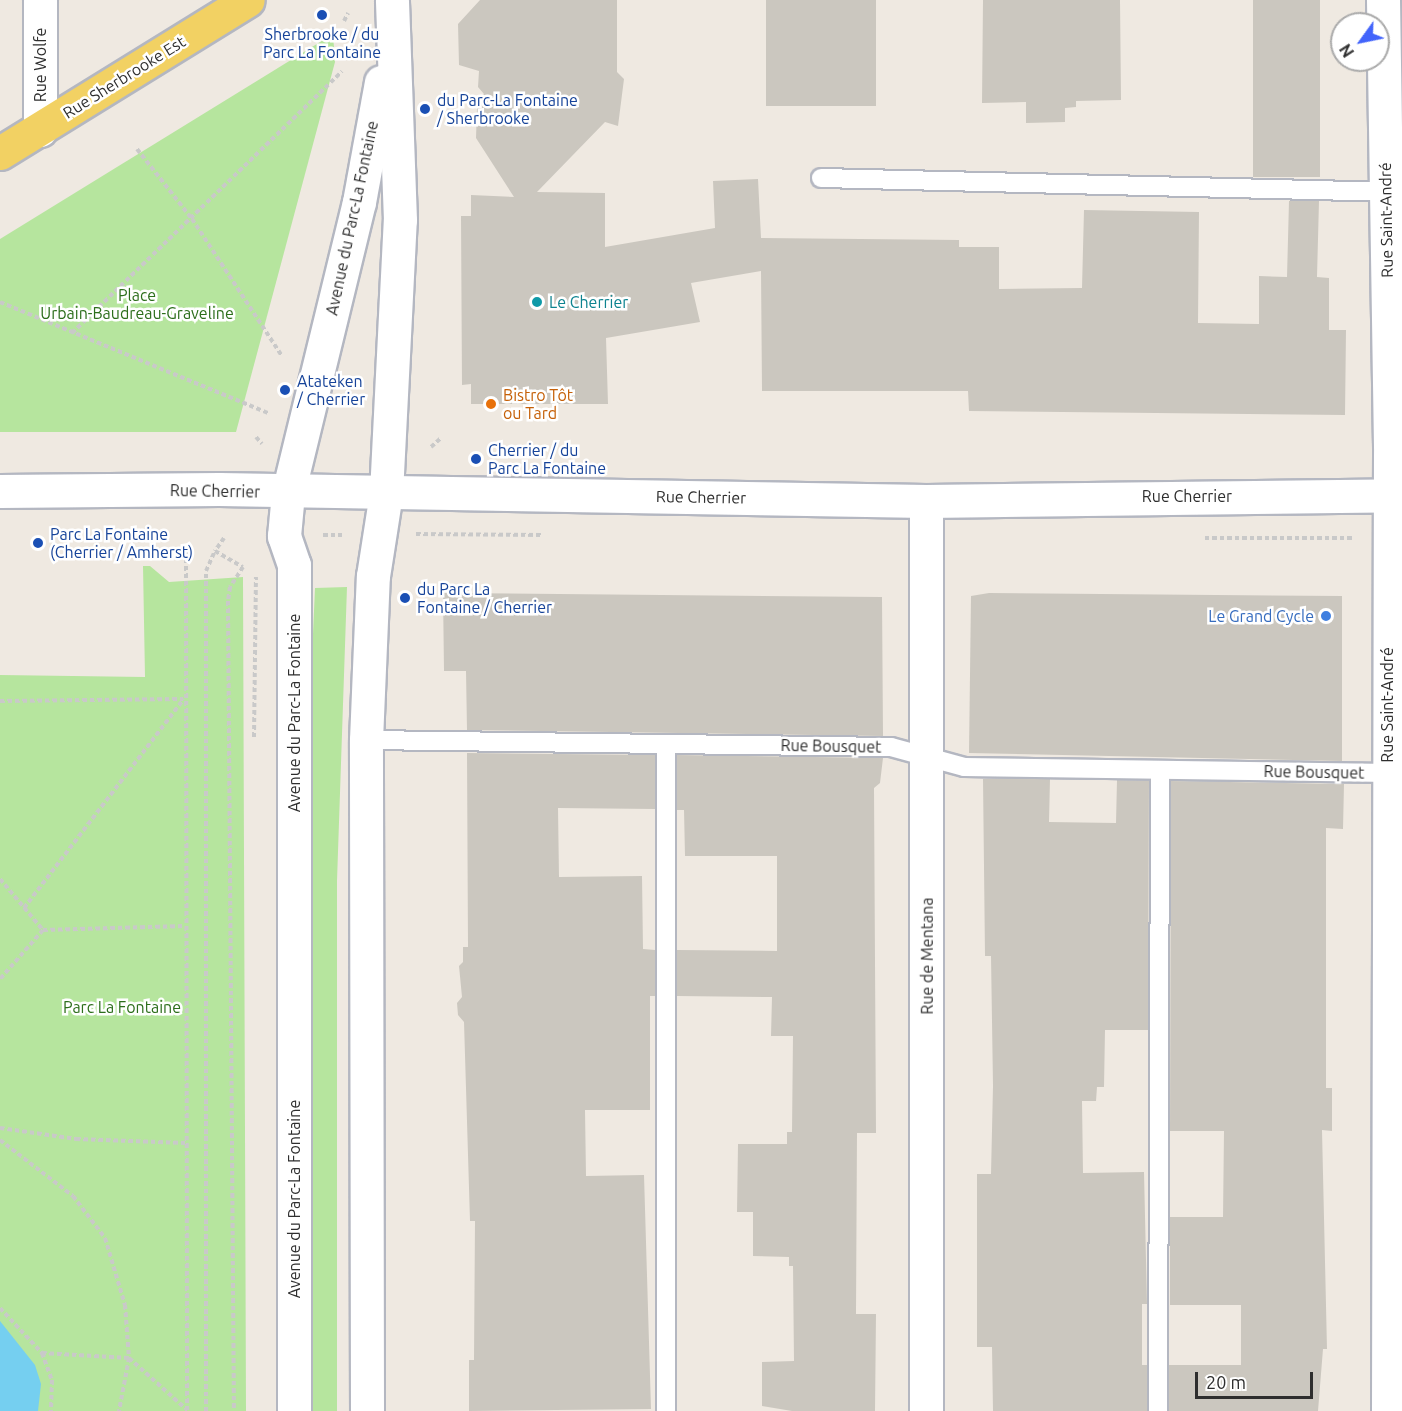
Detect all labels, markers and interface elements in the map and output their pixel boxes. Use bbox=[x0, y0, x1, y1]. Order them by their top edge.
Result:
marker: Sherbrooke / du Parc La Fontaine bbox=[315, 8, 329, 22]
north arrow bbox=[1330, 12, 1390, 72]
place label: Sherbrooke / du Parc La Fontaine bbox=[263, 24, 381, 62]
street label: Rue Wolfe bbox=[30, 28, 50, 102]
street label: Rue Sherbrooke Est bbox=[59, 32, 189, 122]
text: N bbox=[1336, 41, 1357, 61]
place label: du Parc-La Fontaine / Sherbrooke bbox=[437, 90, 578, 128]
marker: du Parc-La Fontaine / Sherbrooke bbox=[418, 102, 432, 116]
street label: Avenue du Parc-La Fontaine bbox=[322, 119, 382, 317]
street label: Rue Saint-André bbox=[1375, 162, 1397, 278]
park label: Place Urbain-Baudreau-Graveline bbox=[40, 285, 234, 323]
place label: Le Cherrier bbox=[549, 292, 628, 312]
marker: Le Cherrier bbox=[530, 295, 544, 309]
place label: Atateken / Cherrier bbox=[297, 371, 365, 409]
marker: Atateken / Cherrier bbox=[278, 383, 292, 397]
place label: Bistro Tôt ou Tard bbox=[503, 385, 573, 423]
marker: Bistro Tôt ou Tard bbox=[484, 397, 498, 411]
place label: Cherrier / du Parc La Fontaine bbox=[488, 440, 606, 478]
marker: Cherrier / du Parc La Fontaine bbox=[469, 452, 483, 466]
street label: Rue Cherrier bbox=[170, 481, 260, 501]
street label: Rue Cherrier bbox=[1142, 486, 1232, 506]
street label: Rue Cherrier bbox=[656, 487, 746, 507]
place label: Parc La Fontaine (Cherrier / Amherst) bbox=[50, 524, 193, 562]
marker: Parc La Fontaine (Cherrier / Amherst) bbox=[31, 536, 45, 550]
place label: du Parc La Fontaine / Cherrier bbox=[417, 579, 552, 617]
marker: du Parc La Fontaine / Cherrier bbox=[398, 591, 412, 605]
place label: Le Grand Cycle bbox=[1208, 606, 1314, 626]
marker: Le Grand Cycle bbox=[1319, 609, 1333, 623]
street label: Avenue du Parc-La Fontaine bbox=[284, 614, 304, 812]
street label: Rue Saint-André bbox=[1377, 647, 1397, 763]
street label: Rue Bousquet bbox=[780, 736, 882, 756]
street label: Rue Bousquet bbox=[1263, 762, 1365, 782]
street label: Rue de Mentana bbox=[917, 897, 937, 1015]
park label: Parc La Fontaine bbox=[63, 997, 181, 1017]
street label: Avenue du Parc-La Fontaine bbox=[284, 1100, 304, 1298]
scale bar bbox=[1198, 1360, 1316, 1398]
text: 20 m bbox=[1206, 1372, 1246, 1392]

